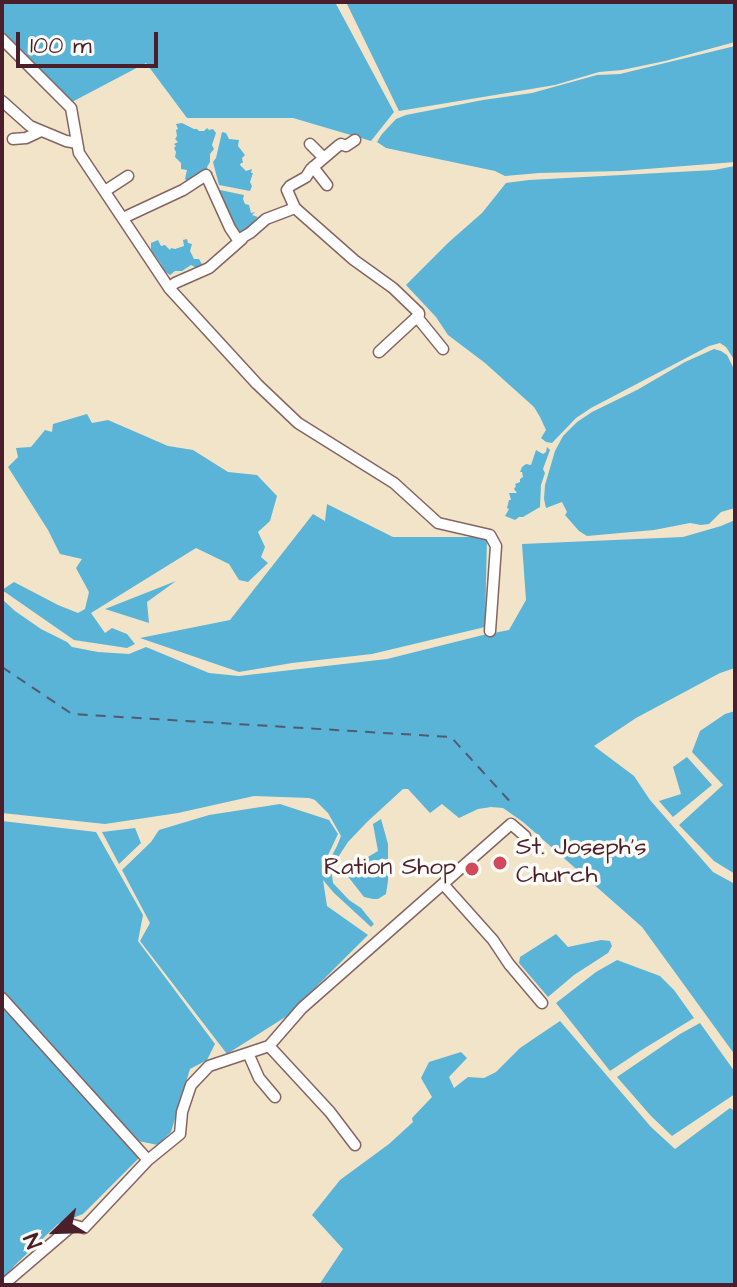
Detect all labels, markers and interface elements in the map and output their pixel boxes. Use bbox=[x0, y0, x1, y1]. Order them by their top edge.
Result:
scale bar bbox=[20, 16, 162, 66]
text: 100 m bbox=[30, 29, 92, 63]
place label: St. Joseph's Church bbox=[516, 835, 647, 891]
marker: St. Joseph's Church bbox=[491, 854, 509, 872]
place label: Ration Shop bbox=[324, 855, 456, 883]
marker: Ration Shop bbox=[463, 860, 481, 878]
north arrow bbox=[16, 1191, 96, 1271]
text: N bbox=[16, 1228, 50, 1253]

